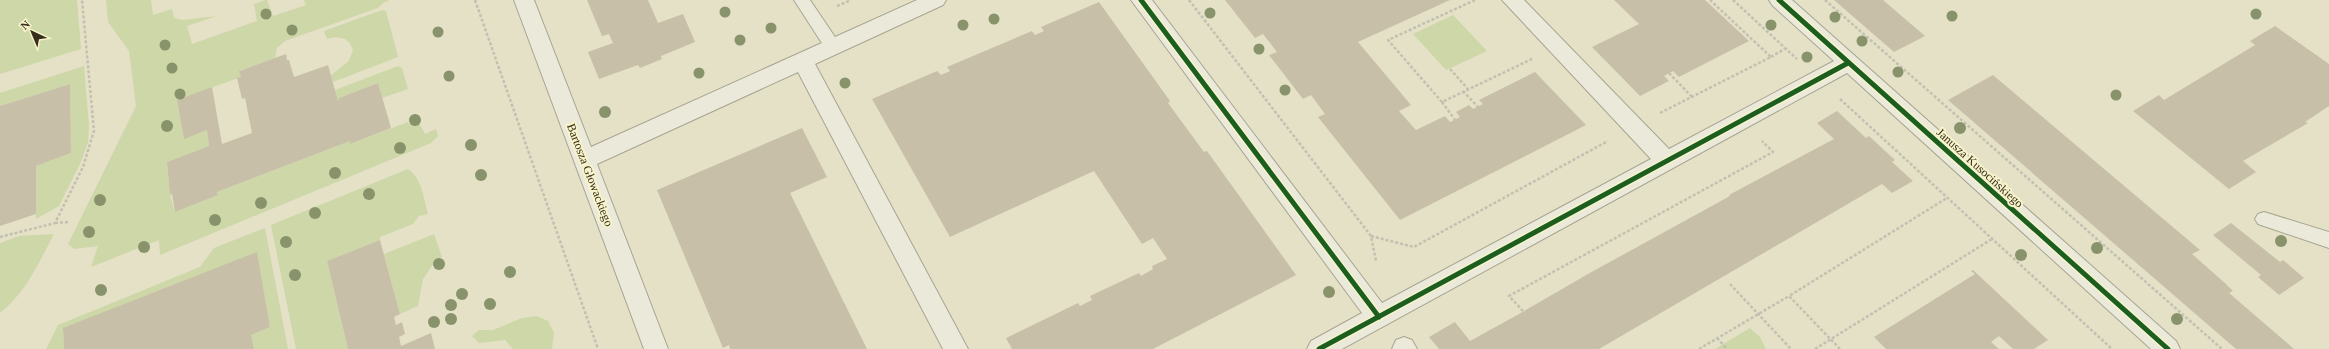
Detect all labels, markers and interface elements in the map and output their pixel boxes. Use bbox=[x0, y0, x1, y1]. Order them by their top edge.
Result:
north arrow bbox=[12, 12, 52, 52]
text: N bbox=[18, 18, 32, 32]
street label: Bartosza Głowackiego bbox=[564, 122, 616, 228]
street label: Janusza Kusocińskiego bbox=[1934, 125, 2026, 211]

